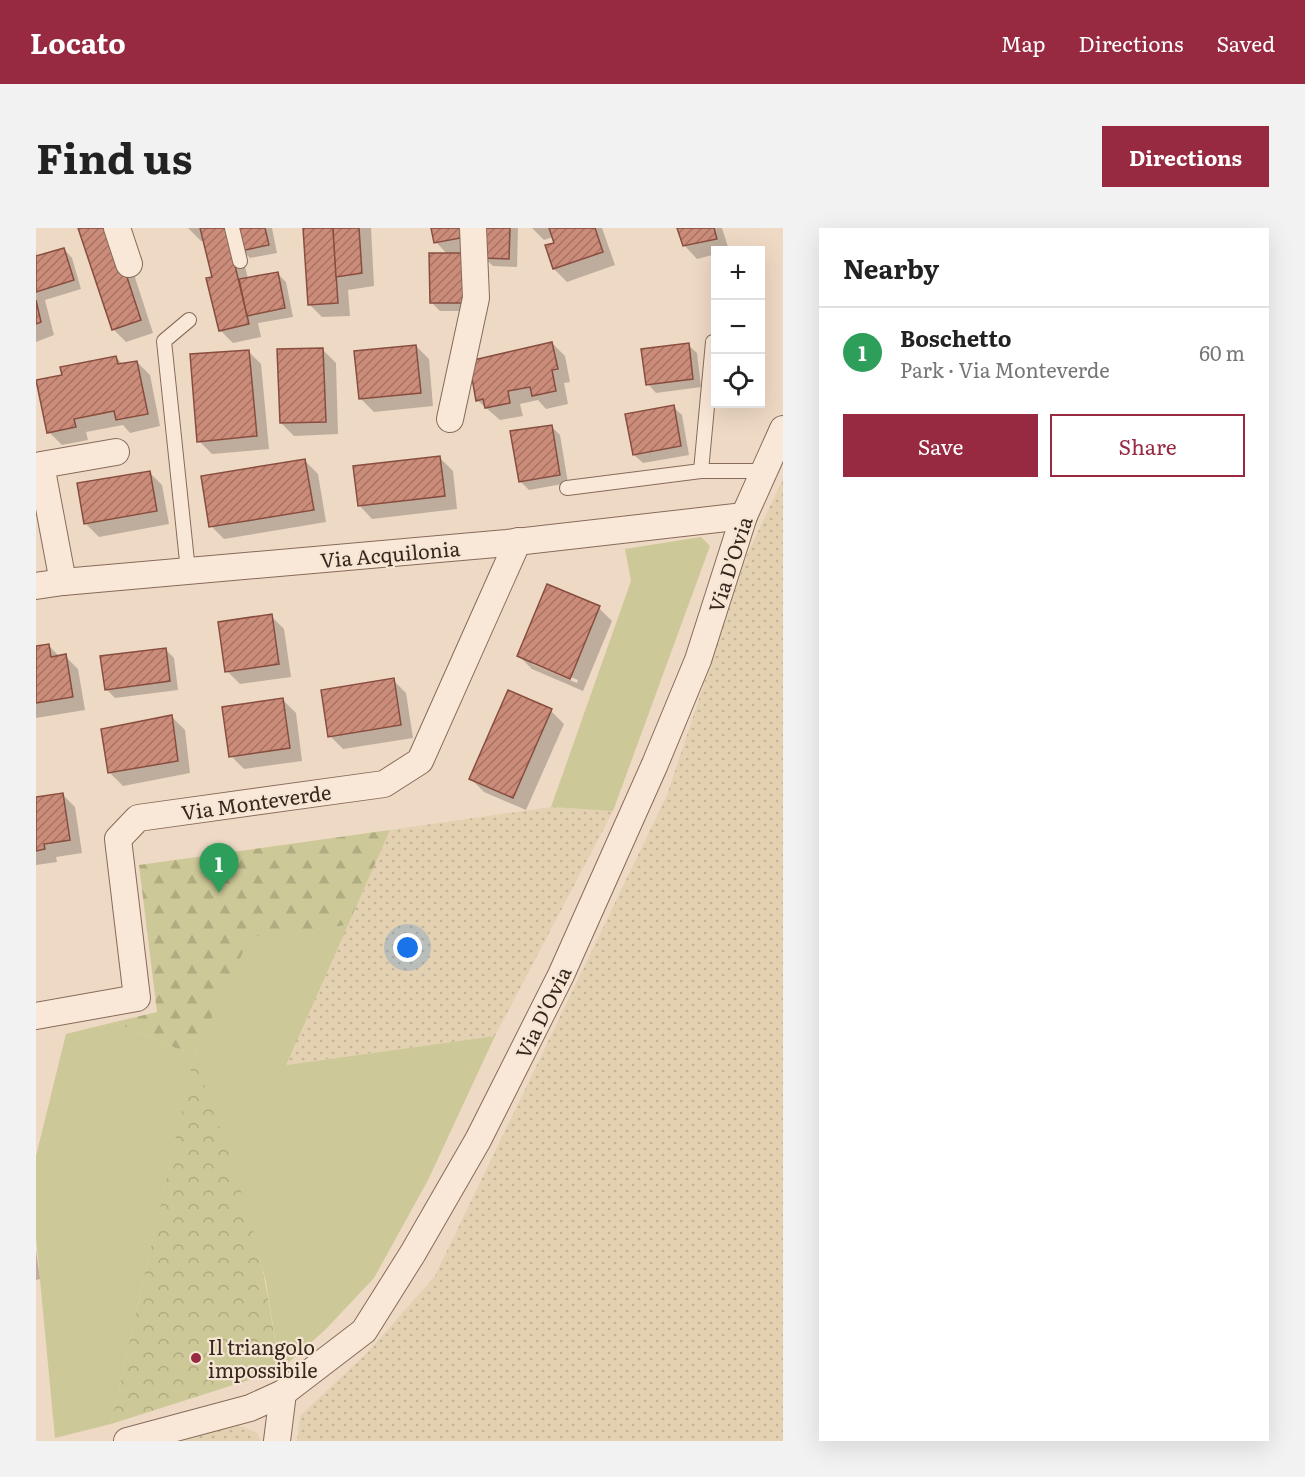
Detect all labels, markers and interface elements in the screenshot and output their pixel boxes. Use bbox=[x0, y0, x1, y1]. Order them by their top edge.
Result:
text: Locato bbox=[30, 21, 126, 63]
text: Map bbox=[1001, 27, 1046, 58]
text: Directions bbox=[1079, 27, 1184, 58]
text: Saved bbox=[1217, 27, 1275, 58]
text: Find us bbox=[36, 125, 193, 187]
button: Directions bbox=[1102, 126, 1269, 187]
map controls bbox=[711, 246, 765, 408]
button: + bbox=[711, 246, 765, 300]
text: Nearby bbox=[843, 248, 939, 287]
button: − bbox=[711, 300, 765, 354]
text: Boschetto bbox=[900, 321, 1012, 354]
text: 1 bbox=[858, 337, 867, 367]
text: 60 m bbox=[1199, 337, 1245, 367]
button: locate bbox=[711, 354, 765, 408]
text: Park · Via Monteverde bbox=[900, 354, 1110, 384]
button: Save bbox=[843, 414, 1038, 477]
button: Share bbox=[1050, 414, 1245, 477]
street label: Via D'Ovia bbox=[699, 512, 759, 616]
street label: Via Acquilonia bbox=[319, 532, 461, 574]
street label: Via Monteverde bbox=[179, 776, 333, 826]
pin: 1 bbox=[200, 844, 238, 893]
your location bbox=[393, 933, 422, 962]
street label: Via D'Ovia bbox=[507, 961, 577, 1063]
place label: Il triangolo impossibile bbox=[208, 1331, 318, 1384]
marker: Il triangolo impossibile bbox=[189, 1351, 203, 1365]

